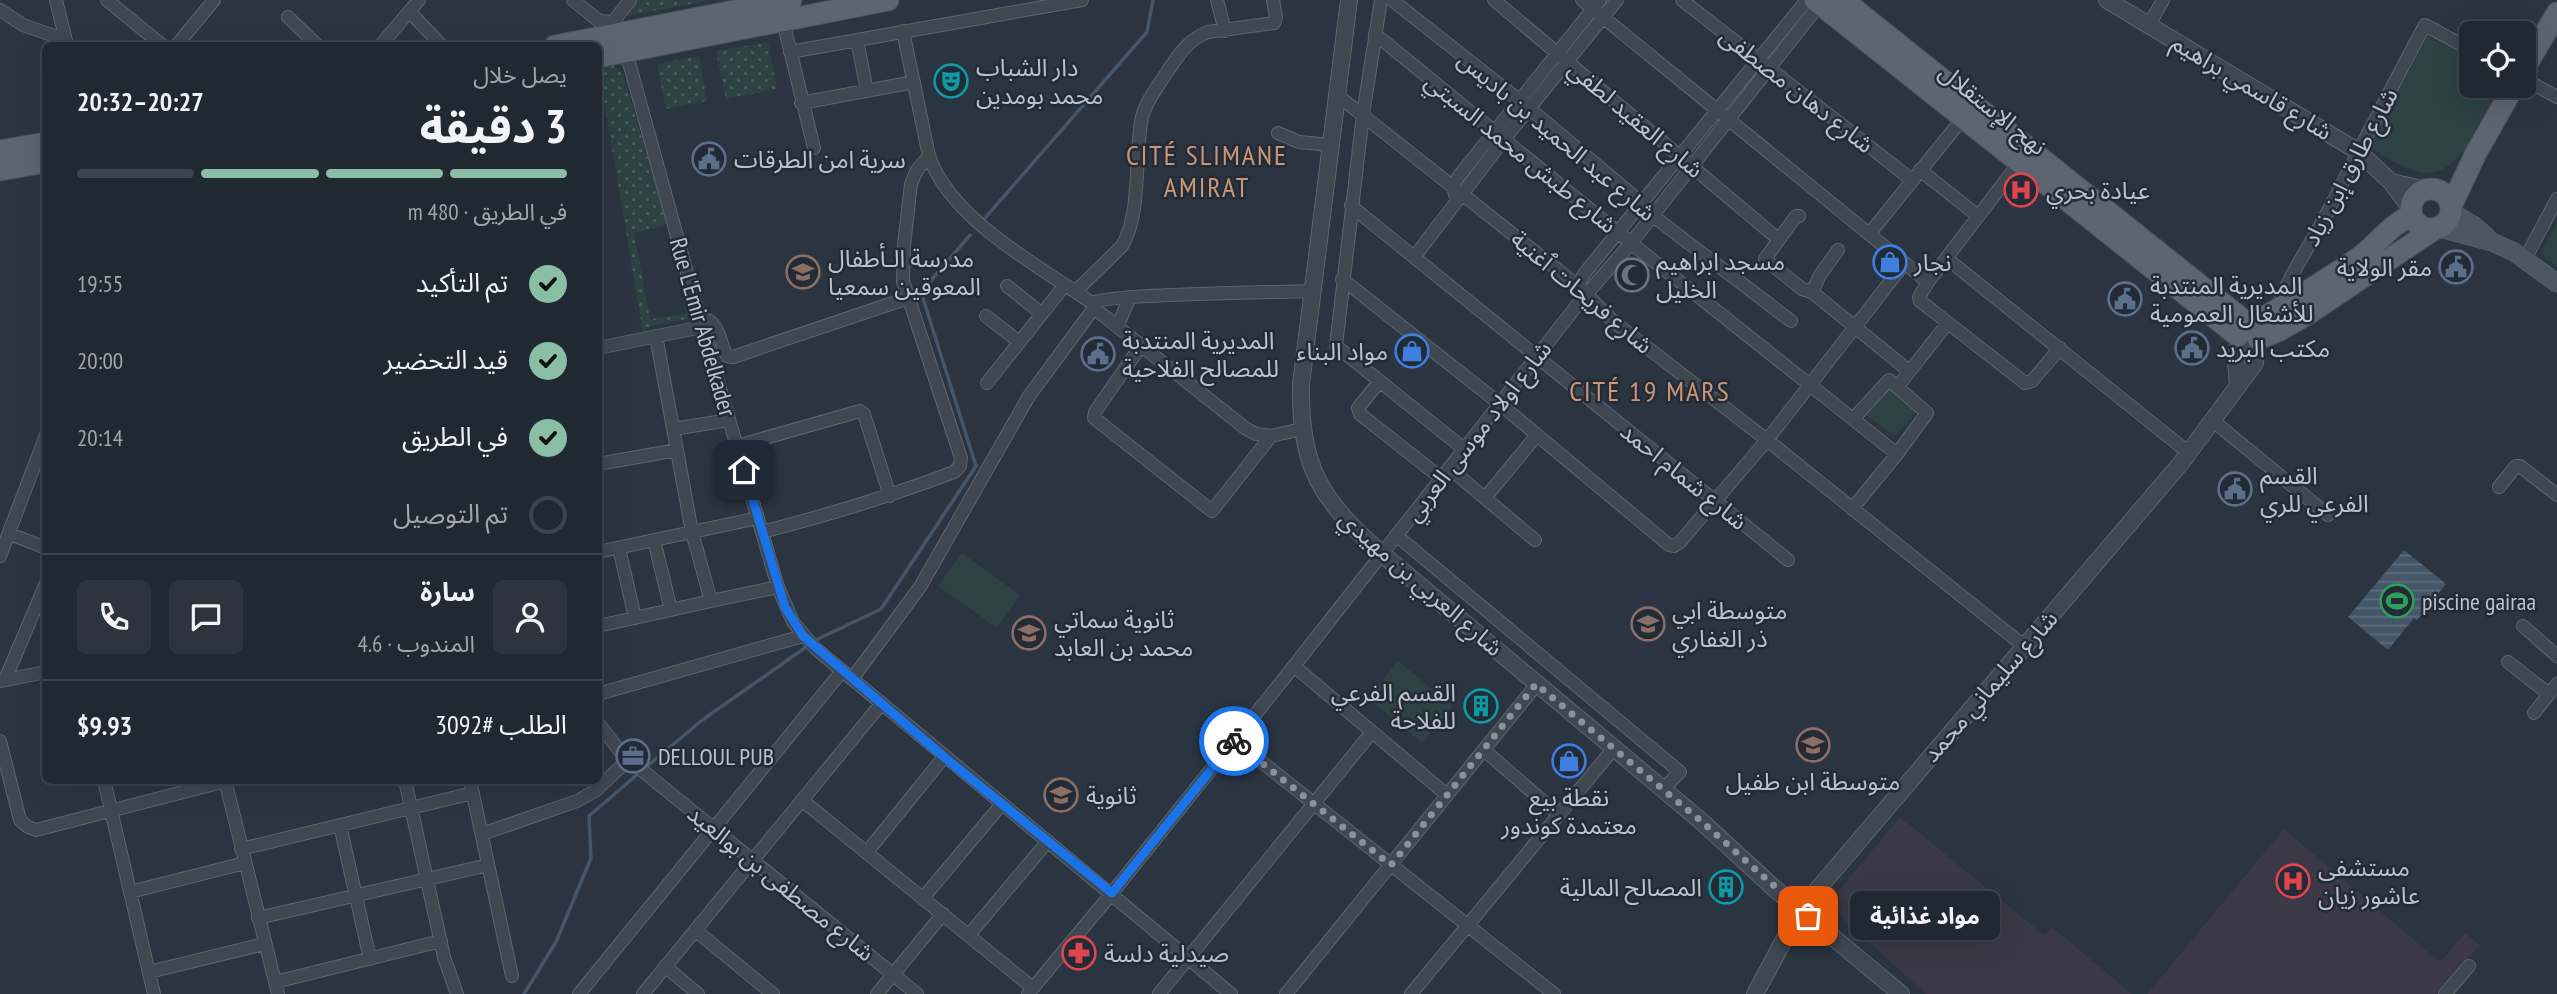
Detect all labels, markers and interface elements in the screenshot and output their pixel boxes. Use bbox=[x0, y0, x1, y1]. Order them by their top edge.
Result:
street label: شارع دهان مصطفى bbox=[1712, 20, 1880, 162]
map controls bbox=[2459, 21, 2536, 98]
button: locate bbox=[2459, 21, 2536, 98]
street label: شارع قاسمي براهيم bbox=[2164, 27, 2338, 150]
street label: شارع عبد الحميد بن باديس bbox=[1450, 44, 1663, 230]
place label: دار الشباب محمد بومدين bbox=[976, 52, 1103, 111]
street label: شارع العقيد لطفي bbox=[1559, 53, 1710, 188]
street label: نهج الإستقلال bbox=[1932, 56, 2053, 163]
text: يصل خلال bbox=[473, 60, 567, 89]
theatre icon: دار الشباب محمد بومدين bbox=[932, 62, 970, 100]
street label: شارع طبش محمد السبتي bbox=[1416, 66, 1624, 243]
street label: شارع طارق إبن زياد bbox=[2295, 82, 2407, 253]
text: 20:27–20:32 bbox=[77, 85, 204, 118]
text: 3 دقيقة bbox=[420, 96, 567, 156]
district label: CITÉ SLIMANE AMIRAT bbox=[1126, 136, 1288, 205]
public building icon: سرية امن الطرقات bbox=[690, 140, 728, 178]
place label: سرية امن الطرقات bbox=[734, 144, 906, 175]
hospital icon: عيادة بحري bbox=[2002, 171, 2040, 209]
place label: عيادة بحري bbox=[2046, 175, 2150, 209]
text: في الطريق · 480 m bbox=[408, 197, 567, 226]
street label: شارع فريحات ٱغنية bbox=[1503, 223, 1659, 362]
street label: Rue L'Emir Abdelkader bbox=[663, 234, 743, 420]
place label: مدرسة الـأطفال المعوقين سمعيا bbox=[828, 242, 981, 302]
shop icon: نجار bbox=[1871, 243, 1909, 281]
place label: مسجد ابراهيم الخليل bbox=[1656, 246, 1785, 305]
place label: نجار bbox=[1913, 247, 1952, 278]
public building icon: مقر الولاية bbox=[2437, 248, 2475, 286]
place label: مقر الولاية bbox=[2337, 252, 2432, 283]
school or university icon: مدرسة الـأطفال المعوقين سمعيا bbox=[784, 253, 822, 291]
mosque icon: مسجد ابراهيم الخليل bbox=[1613, 256, 1651, 294]
icon: check bbox=[529, 265, 567, 303]
text: تم التأكيد bbox=[416, 266, 508, 299]
text: 19:55 bbox=[77, 269, 123, 298]
place label: المديرية المنتدبة للأشغال العمومية bbox=[2150, 270, 2314, 329]
public building icon: المديرية المنتدبة للأشغال العمومية bbox=[2106, 280, 2144, 318]
place label: المديرية المنتدبة للمصالح الفلاحية bbox=[1122, 325, 1279, 386]
public building icon: مكتب البريد bbox=[2173, 329, 2211, 367]
shop icon: مواد البناء bbox=[1393, 332, 1431, 370]
place label: مكتب البريد bbox=[2216, 333, 2330, 364]
street label: شارع اولاد موسى العربي bbox=[1398, 334, 1561, 530]
public building icon: المديرية المنتدبة للمصالح الفلاحية bbox=[1079, 335, 1117, 373]
place label: مواد البناء bbox=[1297, 336, 1388, 367]
icon: check bbox=[529, 342, 567, 380]
text: قيد التحضير bbox=[383, 343, 508, 376]
text: 20:00 bbox=[77, 346, 123, 375]
district label: CITÉ 19 MARS bbox=[1569, 372, 1731, 409]
street label: شارع شمام احمد bbox=[1612, 415, 1754, 539]
icon: check bbox=[529, 419, 567, 457]
text: في الطريق bbox=[402, 420, 508, 453]
text: 20:14 bbox=[77, 423, 123, 452]
pin bbox=[714, 440, 774, 500]
icon: home bbox=[725, 451, 763, 489]
place label: القسم الفرعي للري bbox=[2260, 460, 2369, 522]
public building icon: القسم الفرعي للري bbox=[2216, 470, 2254, 508]
text: تم التوصيل bbox=[393, 497, 508, 530]
street label: شارع العربي بن مهيدي bbox=[1330, 503, 1510, 666]
text: سارة bbox=[420, 575, 475, 608]
button: phone bbox=[77, 580, 151, 654]
button: chat bbox=[169, 580, 243, 654]
button: person bbox=[493, 580, 567, 654]
sports icon: piscine gairaa bbox=[2378, 582, 2416, 620]
place label: piscine gairaa bbox=[2422, 586, 2536, 617]
place label: متوسطة ابي ذر الغفاري bbox=[1672, 595, 1787, 657]
place label: ثانوية سماتي محمد بن العابد bbox=[1054, 604, 1193, 663]
street label: شارع سليماني محمد bbox=[1916, 604, 2067, 771]
school or university icon: متوسطة ابي ذر الغفاري bbox=[1629, 605, 1667, 643]
school or university icon: ثانوية سماتي محمد بن العابد bbox=[1010, 614, 1048, 652]
text: المندوب · 4.6 bbox=[358, 629, 475, 658]
place label: القسم الفرعي للفلاحة bbox=[1331, 677, 1456, 736]
building icon: القسم الفرعي للفلاحة bbox=[1462, 687, 1500, 725]
courier bbox=[1199, 706, 1269, 776]
text: الطلب #3092 bbox=[435, 708, 567, 741]
text: $9.93 bbox=[77, 709, 132, 742]
icon: bike bbox=[1215, 722, 1253, 760]
school or university icon: متوسطة ابن طفيل bbox=[1794, 726, 1832, 764]
office icon: DELLOUL PUB bbox=[614, 737, 652, 775]
place label: DELLOUL PUB bbox=[658, 741, 774, 772]
shop icon: نقطة بيع معتمدة كوندور bbox=[1550, 742, 1588, 780]
place label: متوسطة ابن طفيل bbox=[1726, 766, 1900, 797]
school or university icon: ثانوية bbox=[1042, 776, 1080, 814]
place label: ثانوية bbox=[1086, 780, 1137, 811]
place label: نقطة بيع معتمدة كوندور bbox=[1500, 782, 1637, 841]
street label: شارع مصطفى بن بوالعيد bbox=[680, 798, 881, 970]
place label: مستشفى عاشور زيان bbox=[2318, 852, 2420, 911]
hospital icon: مستشفى عاشور زيان bbox=[2274, 862, 2312, 900]
building icon: المصالح المالية bbox=[1707, 868, 1745, 906]
place label: المصالح المالية bbox=[1560, 872, 1702, 905]
pin bbox=[1778, 886, 1838, 946]
callout: مواد غذائية bbox=[1850, 892, 2000, 940]
icon: bag bbox=[1789, 897, 1827, 935]
text: مواد غذائية bbox=[1870, 901, 1980, 930]
pharmacy icon: صيدلية دلسة bbox=[1060, 934, 1098, 972]
place label: صيدلية دلسة bbox=[1104, 938, 1229, 969]

